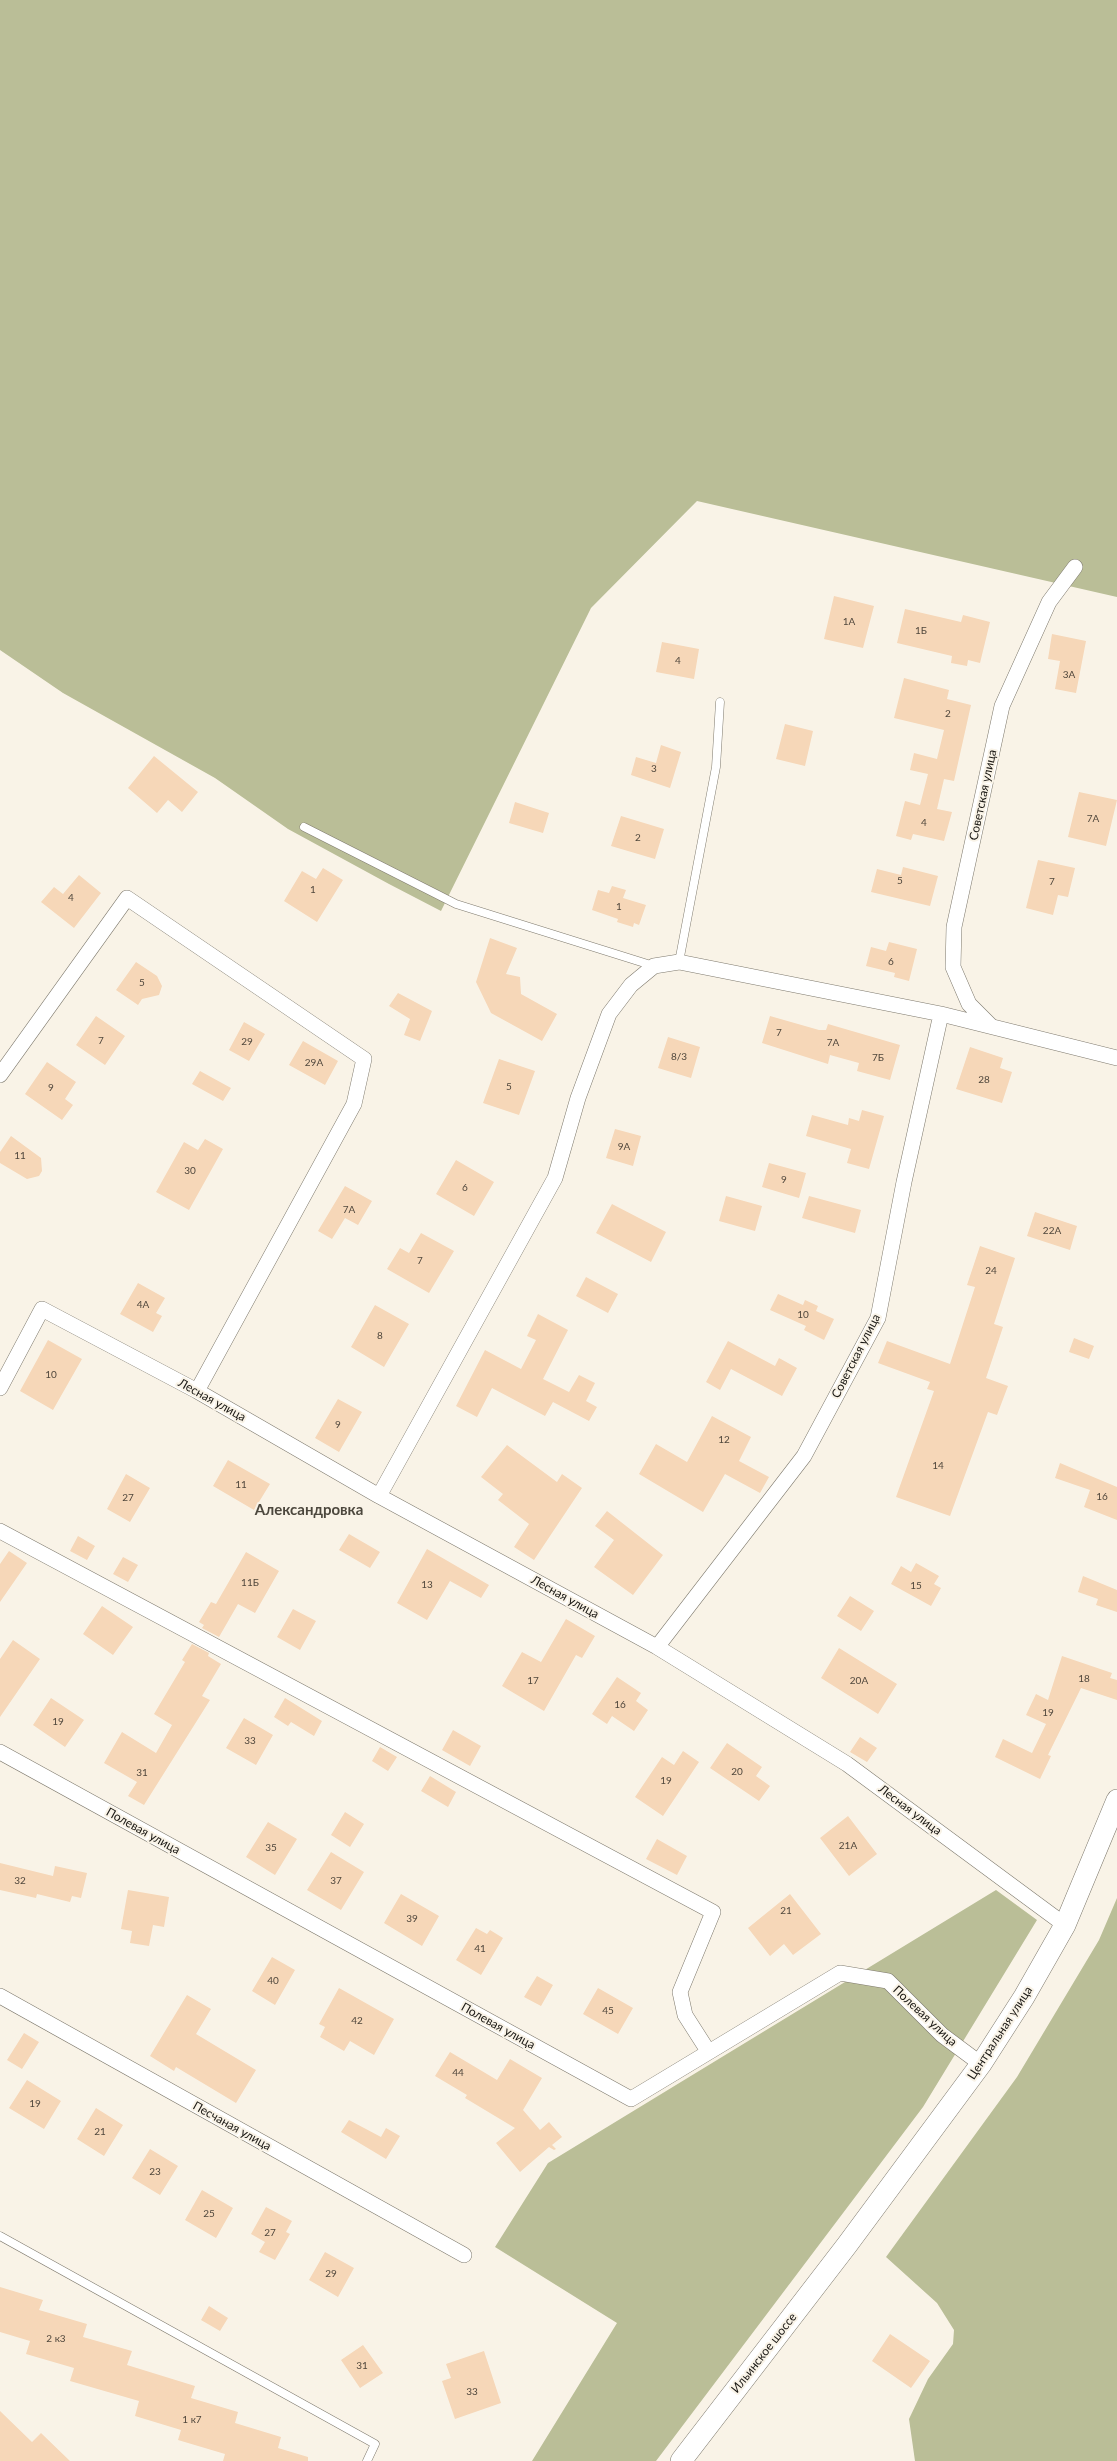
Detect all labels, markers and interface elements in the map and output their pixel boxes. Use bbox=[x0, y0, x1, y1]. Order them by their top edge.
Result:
house number: 1А bbox=[843, 616, 855, 628]
house number: 1Б bbox=[915, 625, 927, 637]
house number: 4 bbox=[675, 655, 681, 667]
house number: 3А bbox=[1063, 669, 1075, 681]
house number: 2 bbox=[945, 708, 951, 720]
street label: Советская улица bbox=[966, 748, 1000, 842]
house number: 3 bbox=[651, 763, 657, 775]
house number: 7А bbox=[1087, 813, 1099, 825]
house number: 4 bbox=[921, 817, 927, 829]
house number: 2 bbox=[635, 832, 641, 844]
house number: 5 bbox=[897, 875, 903, 887]
house number: 7 bbox=[1049, 876, 1055, 888]
house number: 1 bbox=[310, 884, 316, 896]
house number: 4 bbox=[68, 892, 74, 904]
house number: 1 bbox=[616, 901, 622, 913]
house number: 6 bbox=[888, 956, 894, 968]
house number: 5 bbox=[139, 977, 145, 989]
house number: 7 bbox=[776, 1027, 782, 1039]
house number: 7 bbox=[98, 1035, 104, 1047]
house number: 29 bbox=[241, 1036, 253, 1048]
house number: 7А bbox=[827, 1037, 839, 1049]
house number: 8/3 bbox=[671, 1051, 687, 1063]
house number: 7Б bbox=[872, 1052, 884, 1064]
house number: 29А bbox=[305, 1057, 323, 1069]
house number: 28 bbox=[978, 1074, 990, 1086]
house number: 5 bbox=[506, 1081, 512, 1093]
house number: 9 bbox=[48, 1082, 54, 1094]
house number: 9А bbox=[618, 1141, 630, 1153]
house number: 11 bbox=[14, 1150, 26, 1162]
house number: 30 bbox=[184, 1165, 196, 1177]
house number: 9 bbox=[781, 1174, 787, 1186]
house number: 6 bbox=[462, 1182, 468, 1194]
house number: 7А bbox=[343, 1204, 355, 1216]
house number: 22А bbox=[1043, 1225, 1061, 1237]
house number: 7 bbox=[417, 1255, 423, 1267]
house number: 24 bbox=[985, 1265, 997, 1277]
house number: 4А bbox=[137, 1299, 149, 1311]
house number: 10 bbox=[797, 1309, 809, 1321]
street label: Советская улица bbox=[829, 1312, 883, 1400]
house number: 8 bbox=[377, 1330, 383, 1342]
house number: 10 bbox=[45, 1369, 57, 1381]
street label: Лесная улица bbox=[176, 1376, 248, 1424]
house number: 9 bbox=[335, 1419, 341, 1431]
house number: 12 bbox=[718, 1434, 730, 1446]
house number: 14 bbox=[932, 1460, 944, 1472]
house number: 11 bbox=[235, 1479, 247, 1491]
house number: 16 bbox=[1096, 1491, 1108, 1503]
house number: 27 bbox=[122, 1492, 134, 1504]
district label: Александровка bbox=[255, 1501, 363, 1519]
street label: Лесная улица bbox=[529, 1573, 601, 1621]
house number: 11Б bbox=[241, 1577, 259, 1589]
house number: 13 bbox=[421, 1579, 433, 1591]
house number: 15 bbox=[910, 1580, 922, 1592]
house number: 18 bbox=[1078, 1673, 1090, 1685]
house number: 17 bbox=[527, 1675, 539, 1687]
house number: 20А bbox=[850, 1675, 868, 1687]
house number: 16 bbox=[614, 1699, 626, 1711]
house number: 19 bbox=[1042, 1707, 1054, 1719]
house number: 19 bbox=[52, 1716, 64, 1728]
house number: 33 bbox=[244, 1735, 256, 1747]
house number: 20 bbox=[731, 1766, 743, 1778]
house number: 31 bbox=[136, 1767, 148, 1779]
house number: 19 bbox=[660, 1775, 672, 1787]
street label: Лесная улица bbox=[876, 1782, 944, 1838]
street label: Полевая улица bbox=[104, 1805, 182, 1857]
house number: 21А bbox=[839, 1840, 857, 1852]
house number: 35 bbox=[265, 1842, 277, 1854]
house number: 32 bbox=[14, 1875, 26, 1887]
house number: 37 bbox=[330, 1875, 342, 1887]
house number: 21 bbox=[780, 1905, 792, 1917]
house number: 39 bbox=[406, 1913, 418, 1925]
house number: 41 bbox=[474, 1943, 486, 1955]
house number: 40 bbox=[267, 1975, 279, 1987]
street label: Полевая улица bbox=[890, 1983, 960, 2049]
street label: Центральная улица bbox=[965, 1984, 1035, 2082]
street label: Полевая улица bbox=[459, 2000, 537, 2052]
house number: 45 bbox=[602, 2005, 614, 2017]
house number: 42 bbox=[351, 2015, 363, 2027]
house number: 44 bbox=[452, 2067, 464, 2079]
house number: 19 bbox=[29, 2098, 41, 2110]
street label: Песчаная улица bbox=[190, 2099, 274, 2153]
house number: 21 bbox=[94, 2126, 106, 2138]
house number: 23 bbox=[149, 2166, 161, 2178]
house number: 25 bbox=[203, 2208, 215, 2220]
house number: 27 bbox=[264, 2227, 276, 2239]
house number: 29 bbox=[325, 2268, 337, 2280]
street label: Ильинское шоссе bbox=[728, 2310, 800, 2396]
house number: 2 к3 bbox=[46, 2333, 66, 2345]
house number: 31 bbox=[356, 2360, 368, 2372]
house number: 33 bbox=[466, 2386, 478, 2398]
house number: 1 к7 bbox=[182, 2414, 202, 2426]

